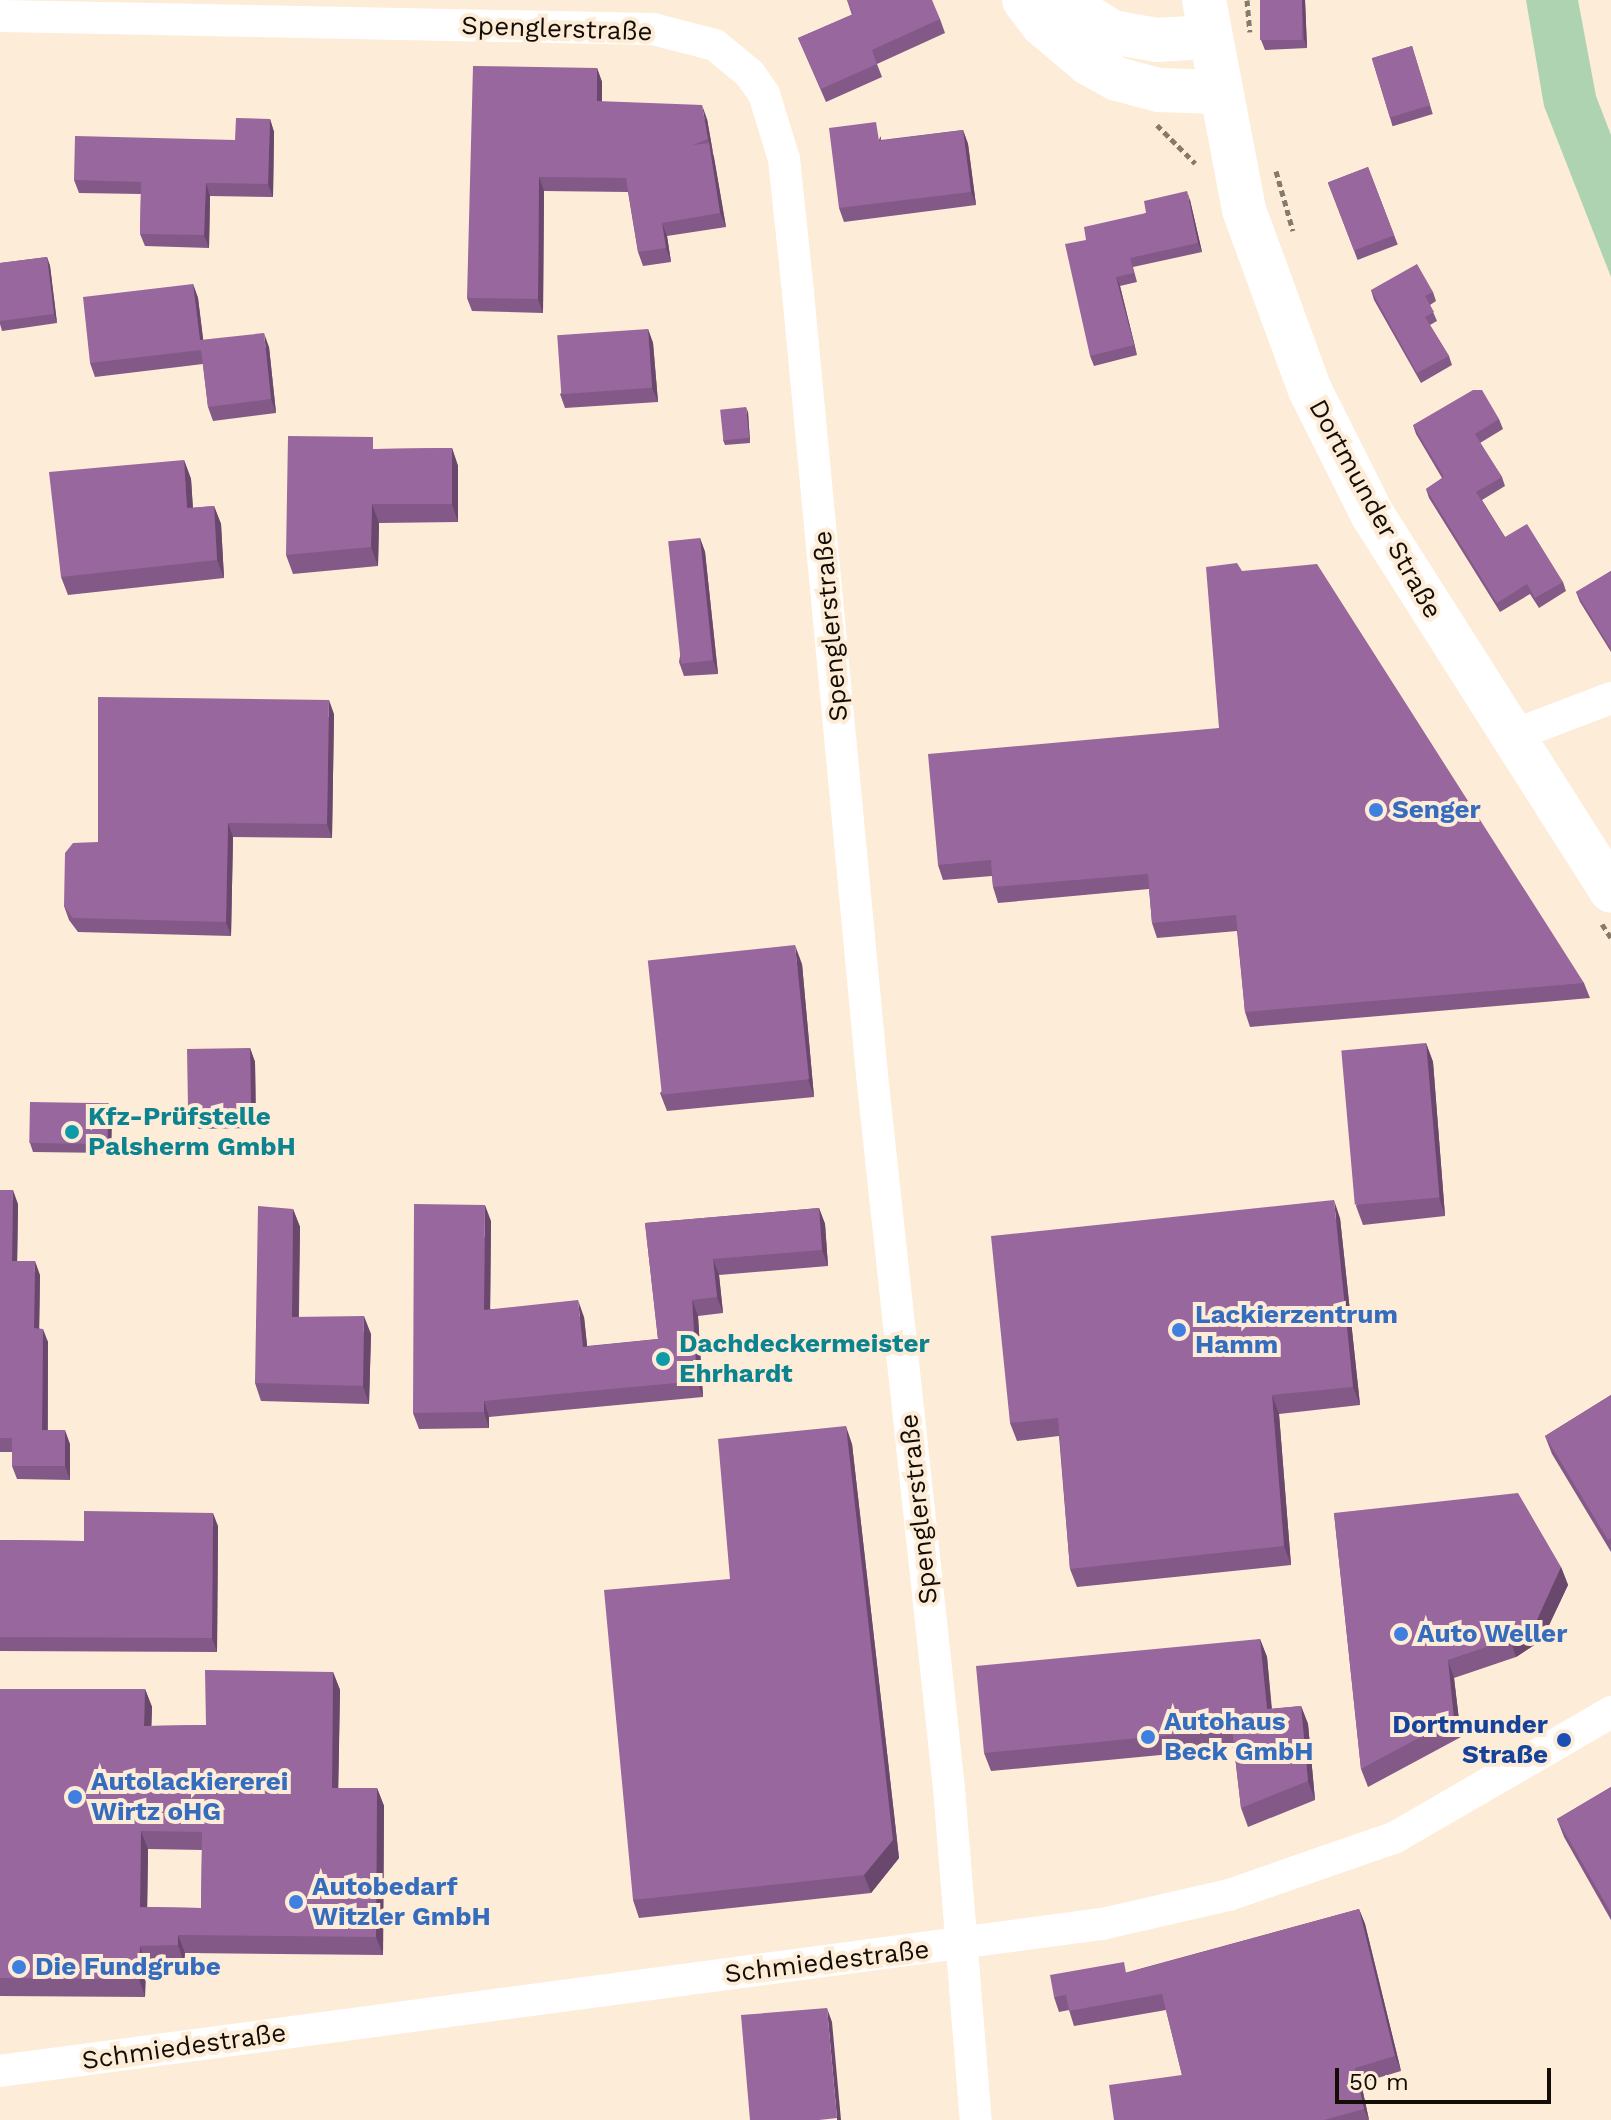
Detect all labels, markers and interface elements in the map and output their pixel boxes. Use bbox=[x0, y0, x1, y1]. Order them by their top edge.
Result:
street label: Spenglerstraße bbox=[461, 10, 653, 48]
street label: Dortmunder Straße bbox=[1302, 394, 1448, 624]
street label: Spenglerstraße bbox=[807, 529, 855, 723]
place label: Senger bbox=[1392, 794, 1481, 826]
marker: Senger bbox=[1367, 801, 1385, 819]
place label: Kfz-Prüfstelle Palsherm GmbH bbox=[88, 1101, 296, 1162]
marker: Kfz-Prüfstelle Palsherm GmbH bbox=[63, 1123, 81, 1141]
place label: Lackierzentrum Hamm bbox=[1195, 1299, 1398, 1360]
marker: Lackierzentrum Hamm bbox=[1170, 1321, 1188, 1339]
place label: Dachdeckermeister Ehrhardt bbox=[679, 1328, 930, 1390]
marker: Dachdeckermeister Ehrhardt bbox=[654, 1350, 672, 1368]
street label: Spenglerstraße bbox=[893, 1412, 945, 1606]
place label: Auto Weller bbox=[1417, 1618, 1568, 1650]
marker: Auto Weller bbox=[1392, 1625, 1410, 1643]
place label: Autohaus Beck GmbH bbox=[1164, 1706, 1314, 1768]
place label: Dortmunder Straße bbox=[1392, 1709, 1548, 1770]
marker: Autohaus Beck GmbH bbox=[1139, 1728, 1157, 1746]
marker: Dortmunder Straße bbox=[1555, 1731, 1573, 1749]
place label: Autolackiererei Wirtz oHG bbox=[91, 1766, 288, 1828]
marker: Autolackiererei Wirtz oHG bbox=[66, 1788, 84, 1806]
place label: Autobedarf Witzler GmbH bbox=[312, 1871, 491, 1932]
marker: Autobedarf Witzler GmbH bbox=[287, 1893, 305, 1911]
street label: Schmiedestraße bbox=[723, 1934, 931, 1990]
place label: Die Fundgrube bbox=[35, 1951, 221, 1983]
marker: Die Fundgrube bbox=[10, 1958, 28, 1976]
street label: Schmiedestraße bbox=[80, 2017, 288, 2077]
scale bar bbox=[1339, 2052, 1555, 2102]
text: 50 m bbox=[1349, 2068, 1409, 2096]

